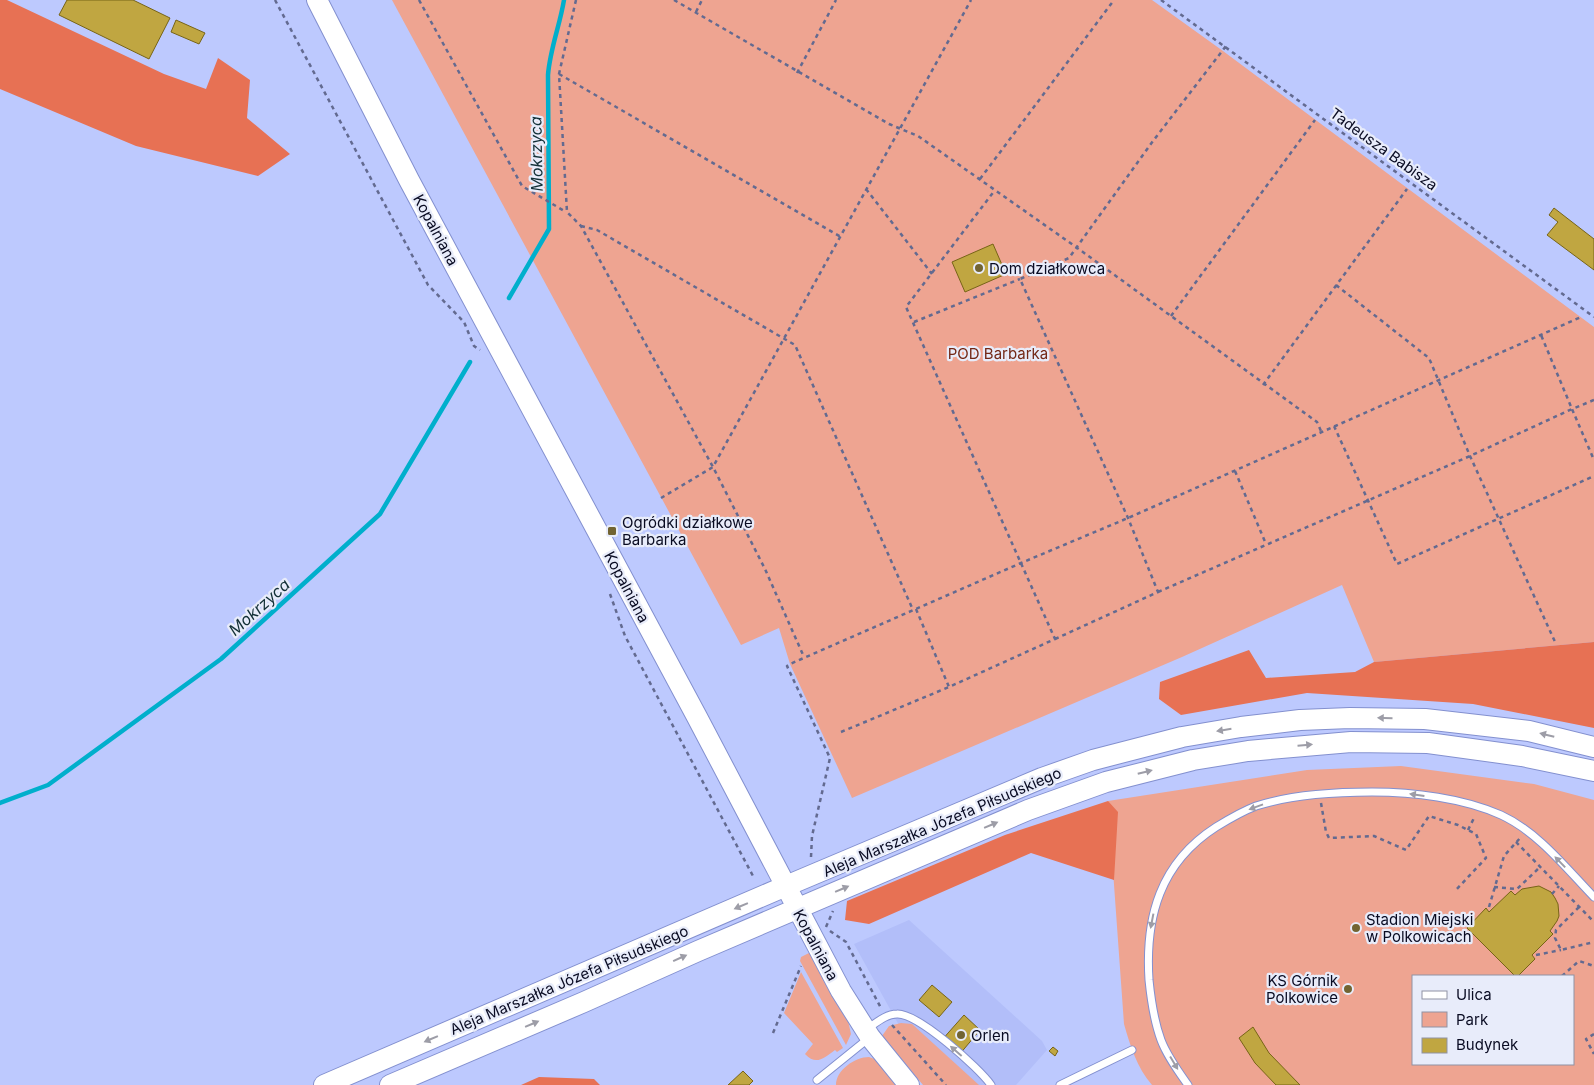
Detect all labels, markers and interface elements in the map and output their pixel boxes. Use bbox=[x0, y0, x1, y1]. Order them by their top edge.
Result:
street label: Tadeusza Babisza bbox=[1327, 104, 1441, 194]
water label: Mokrzyca bbox=[525, 116, 547, 192]
street label: Kopalniana bbox=[409, 191, 463, 269]
place label: Dom działkowca bbox=[989, 259, 1105, 278]
marker: Dom działkowca bbox=[973, 262, 985, 274]
park label: POD Barbarka bbox=[948, 344, 1048, 363]
place label: Ogródki działkowe Barbarka bbox=[622, 513, 753, 549]
marker: Ogródki działkowe Barbarka bbox=[606, 525, 618, 537]
street label: Kopalniana bbox=[600, 548, 654, 626]
water label: Mokrzyca bbox=[224, 574, 294, 640]
one-way arrow bbox=[1377, 714, 1393, 722]
one-way arrow bbox=[1215, 726, 1231, 734]
one-way arrow bbox=[1539, 731, 1554, 739]
one-way arrow bbox=[1297, 741, 1313, 749]
street label: Aleja Marszałka Józefa Piłsudskiego bbox=[820, 763, 1064, 881]
one-way arrow bbox=[1137, 768, 1152, 776]
one-way arrow bbox=[1409, 790, 1425, 798]
one-way arrow bbox=[1249, 804, 1264, 811]
one-way arrow bbox=[984, 821, 999, 829]
one-way arrow bbox=[1554, 856, 1566, 868]
one-way arrow bbox=[835, 884, 849, 892]
one-way arrow bbox=[734, 902, 748, 910]
street label: Kopalniana bbox=[789, 906, 843, 984]
place label: Stadion Miejski w Polkowicach bbox=[1366, 910, 1473, 946]
one-way arrow bbox=[1148, 913, 1156, 929]
street label: Aleja Marszałka Józefa Piłsudskiego bbox=[447, 921, 691, 1039]
marker: Stadion Miejski w Polkowicach bbox=[1350, 922, 1362, 934]
one-way arrow bbox=[673, 954, 687, 962]
place label: KS Górnik Polkowice bbox=[1266, 971, 1339, 1007]
legend bbox=[1412, 975, 1574, 1065]
marker: KS Górnik Polkowice bbox=[1342, 983, 1354, 995]
text: Ulica bbox=[1456, 985, 1492, 1004]
text: Park bbox=[1456, 1010, 1489, 1029]
one-way arrow bbox=[525, 1020, 539, 1028]
place label: Orlen bbox=[971, 1026, 1010, 1045]
marker: Orlen bbox=[955, 1029, 967, 1041]
one-way arrow bbox=[423, 1035, 438, 1043]
text: Budynek bbox=[1456, 1035, 1519, 1054]
one-way arrow bbox=[951, 1045, 963, 1057]
one-way arrow bbox=[1169, 1056, 1178, 1069]

